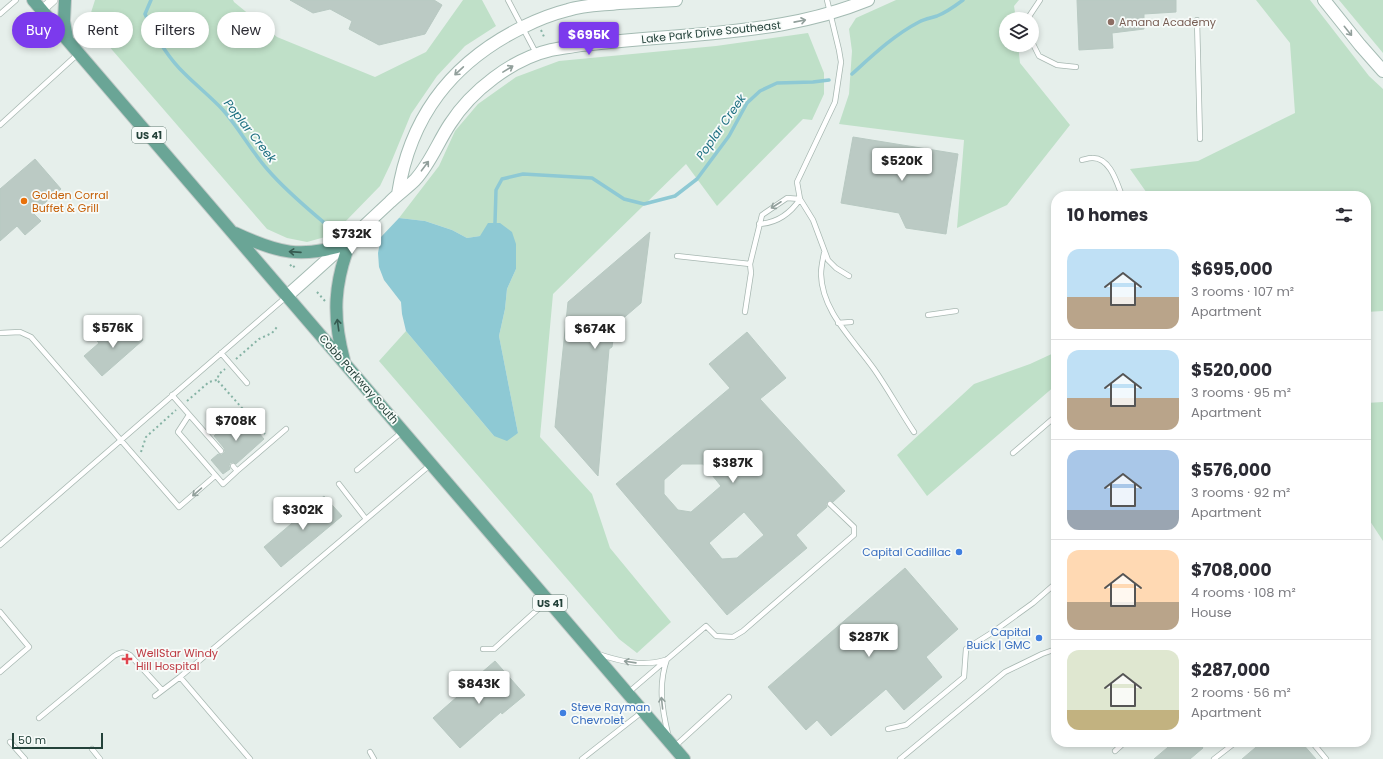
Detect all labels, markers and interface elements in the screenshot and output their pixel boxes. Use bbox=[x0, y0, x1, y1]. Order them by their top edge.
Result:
chip: Buy bbox=[12, 12, 65, 48]
chip: Rent bbox=[73, 12, 133, 48]
chip: Filters bbox=[141, 12, 209, 48]
chip: New bbox=[217, 12, 275, 48]
map controls bbox=[999, 12, 1039, 52]
button: layers bbox=[999, 12, 1039, 52]
place label: Amana Academy bbox=[1119, 14, 1217, 30]
street label: Lake Park Drive Southeast bbox=[640, 17, 782, 47]
one-way arrow bbox=[793, 17, 806, 25]
marker: Amana Academy bbox=[1106, 17, 1116, 27]
pin: $695K bbox=[561, 22, 617, 56]
text: $695K bbox=[568, 25, 610, 44]
one-way arrow bbox=[1344, 25, 1353, 36]
one-way arrow bbox=[502, 65, 514, 73]
one-way arrow bbox=[453, 66, 464, 75]
water label: Poplar Creek bbox=[692, 90, 750, 163]
water label: Poplar Creek bbox=[220, 95, 281, 167]
road number: US 41 bbox=[132, 127, 166, 143]
pin: $520K bbox=[874, 148, 930, 182]
text: $520K bbox=[881, 151, 923, 170]
one-way arrow bbox=[421, 161, 429, 172]
place label: Golden Corral Buffet & Grill bbox=[32, 187, 108, 216]
marker: Golden Corral Buffet & Grill bbox=[19, 196, 29, 206]
one-way arrow bbox=[770, 202, 782, 210]
text: 10 homes bbox=[1067, 203, 1148, 227]
icon: filters bbox=[1333, 204, 1355, 226]
pin: $732K bbox=[324, 221, 380, 255]
text: $732K bbox=[332, 224, 372, 243]
one-way arrow bbox=[289, 249, 302, 256]
text: $695,000 bbox=[1191, 257, 1273, 281]
icon: home bbox=[1099, 265, 1147, 313]
text: 3 rooms · 107 m² bbox=[1191, 282, 1294, 301]
text: Apartment bbox=[1191, 302, 1261, 321]
pin: $576K bbox=[85, 315, 141, 349]
pin: $674K bbox=[567, 316, 623, 350]
text: $576K bbox=[92, 318, 134, 337]
one-way arrow bbox=[334, 319, 342, 332]
text: $674K bbox=[574, 319, 616, 338]
street label: Cobb Parkway South bbox=[316, 331, 402, 427]
text: $520,000 bbox=[1191, 358, 1272, 382]
icon: home bbox=[1099, 366, 1147, 414]
text: 3 rooms · 95 m² bbox=[1191, 383, 1291, 402]
text: Apartment bbox=[1191, 403, 1261, 422]
pin: $708K bbox=[208, 408, 264, 442]
text: $708K bbox=[215, 411, 257, 430]
pin: $387K bbox=[705, 450, 761, 484]
text: $387K bbox=[713, 453, 753, 472]
text: $576,000 bbox=[1191, 458, 1271, 482]
icon: home bbox=[1099, 466, 1147, 514]
text: 3 rooms · 92 m² bbox=[1191, 483, 1290, 502]
one-way arrow bbox=[192, 487, 203, 496]
pin: $302K bbox=[275, 497, 331, 531]
text: $302K bbox=[282, 500, 324, 519]
text: Apartment bbox=[1191, 503, 1261, 522]
place label: Capital Cadillac bbox=[862, 544, 951, 560]
marker: Capital Cadillac bbox=[954, 547, 964, 557]
text: $708,000 bbox=[1191, 558, 1272, 582]
icon: home bbox=[1099, 566, 1147, 614]
text: 4 rooms · 108 m² bbox=[1191, 583, 1296, 602]
road number: US 41 bbox=[533, 595, 567, 611]
text: House bbox=[1191, 603, 1231, 622]
pin: $287K bbox=[841, 624, 897, 658]
place label: Capital Buick | GMC bbox=[967, 624, 1031, 653]
text: $287K bbox=[849, 627, 889, 646]
marker: Capital Buick | GMC bbox=[1034, 633, 1044, 643]
place label: WellStar Windy Hill Hospital bbox=[136, 645, 219, 674]
marker: WellStar Windy Hill Hospital bbox=[121, 653, 133, 665]
one-way arrow bbox=[624, 658, 637, 666]
text: $287,000 bbox=[1191, 658, 1270, 682]
icon: home bbox=[1099, 666, 1147, 714]
pin: $843K bbox=[451, 671, 507, 705]
text: $843K bbox=[458, 674, 500, 693]
text: 2 rooms · 56 m² bbox=[1191, 683, 1291, 702]
one-way arrow bbox=[659, 697, 666, 710]
place label: Steve Rayman Chevrolet bbox=[571, 699, 650, 728]
text: Apartment bbox=[1191, 703, 1261, 722]
marker: Steve Rayman Chevrolet bbox=[558, 708, 568, 718]
scale bar bbox=[12, 731, 103, 750]
text: 50 m bbox=[18, 732, 46, 748]

